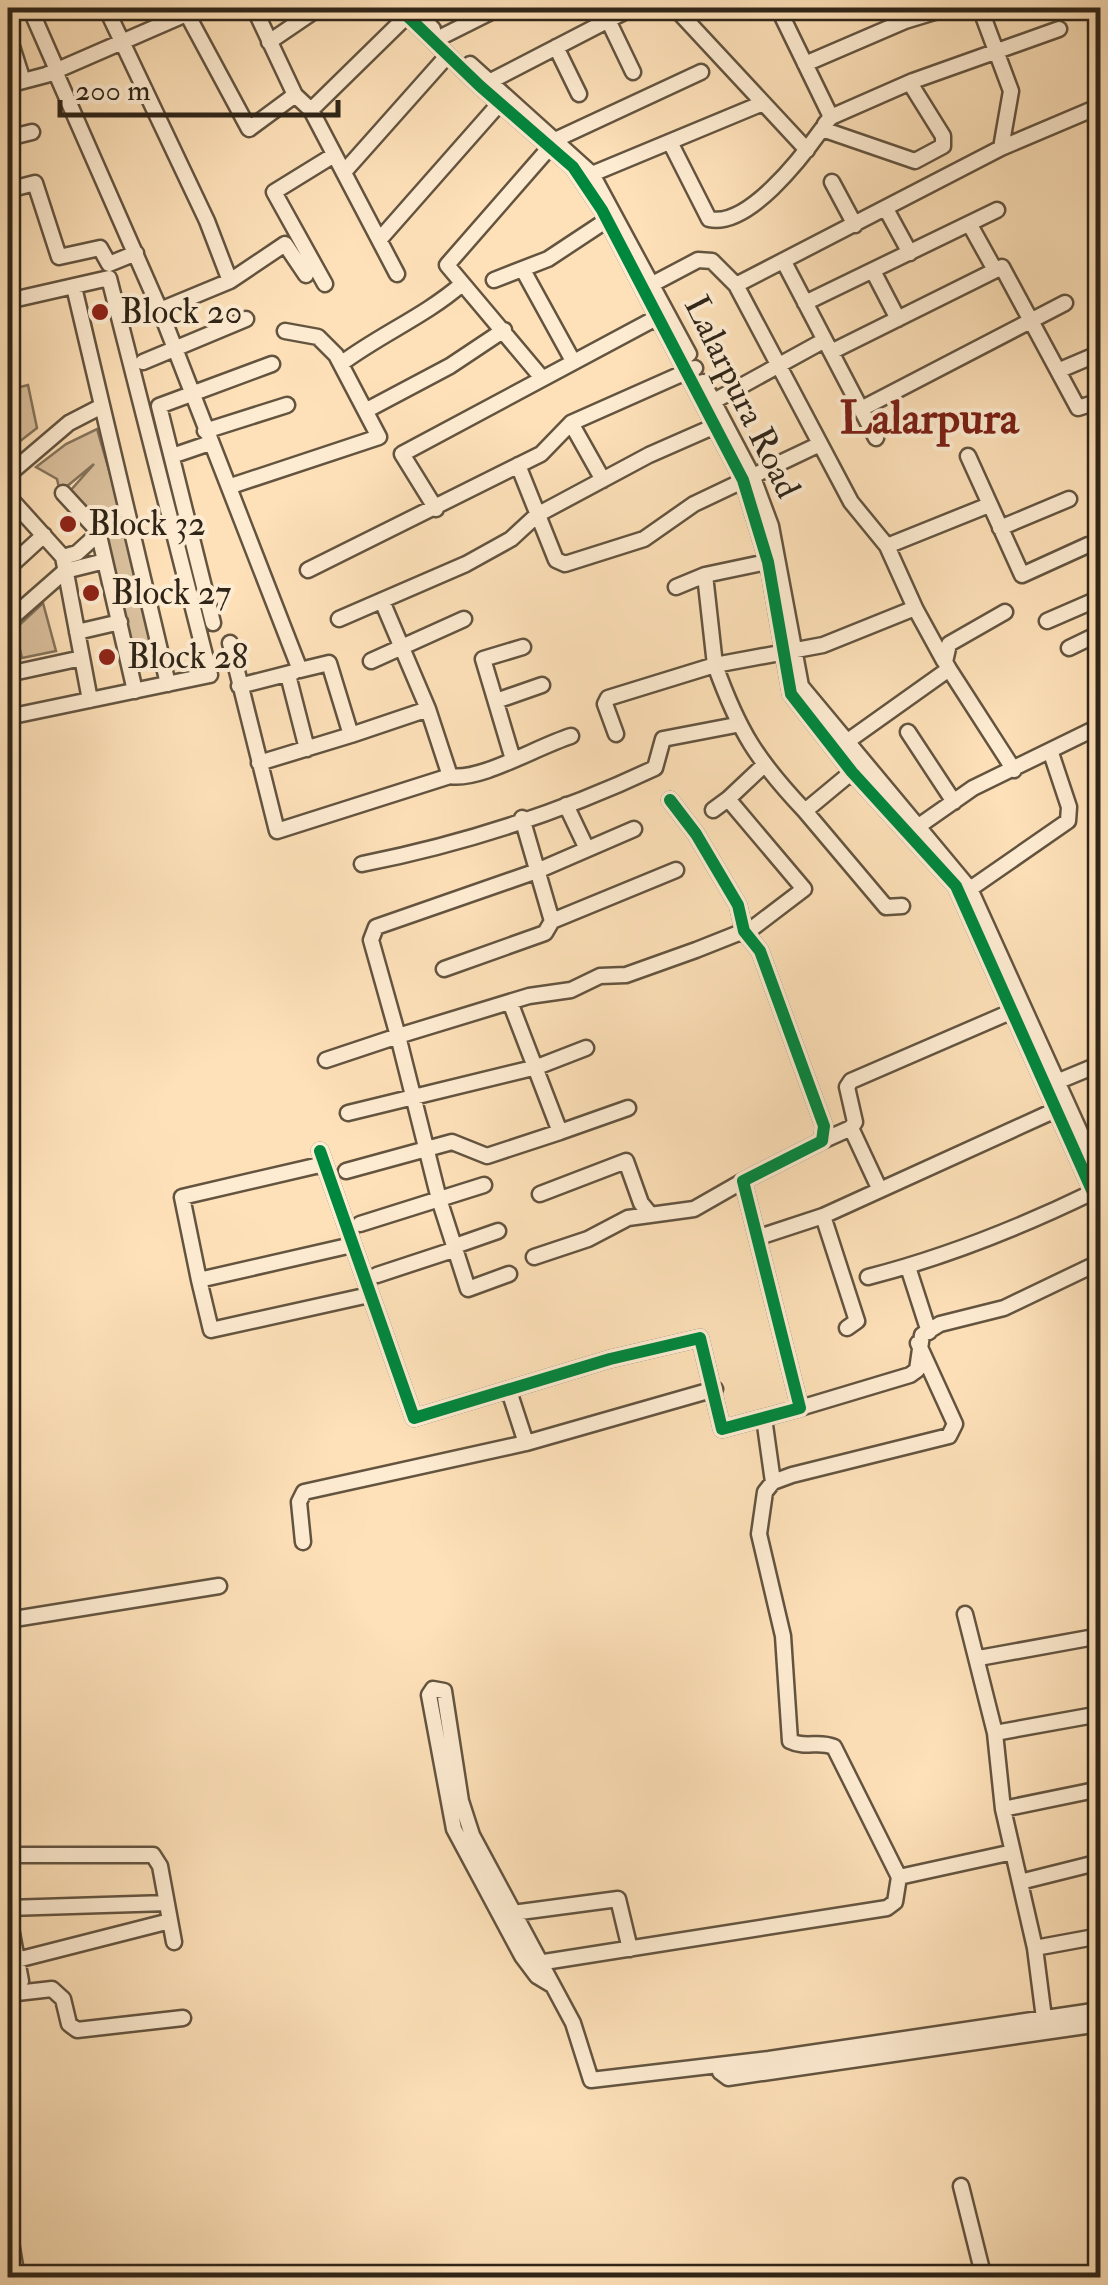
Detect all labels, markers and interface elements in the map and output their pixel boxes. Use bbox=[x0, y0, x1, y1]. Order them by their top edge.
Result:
scale bar bbox=[60, 55, 338, 117]
text: 200 m bbox=[75, 72, 151, 109]
street label: Lalarpura Road bbox=[674, 289, 810, 505]
place label: Block 20 bbox=[120, 290, 242, 334]
marker: Block 20 bbox=[89, 301, 111, 323]
district label: Lalarpura bbox=[839, 391, 1020, 447]
place label: Block 32 bbox=[88, 502, 206, 546]
marker: Block 32 bbox=[57, 513, 79, 535]
place label: Block 27 bbox=[111, 571, 231, 615]
marker: Block 27 bbox=[80, 582, 102, 604]
place label: Block 28 bbox=[127, 635, 248, 679]
marker: Block 28 bbox=[96, 646, 118, 668]

